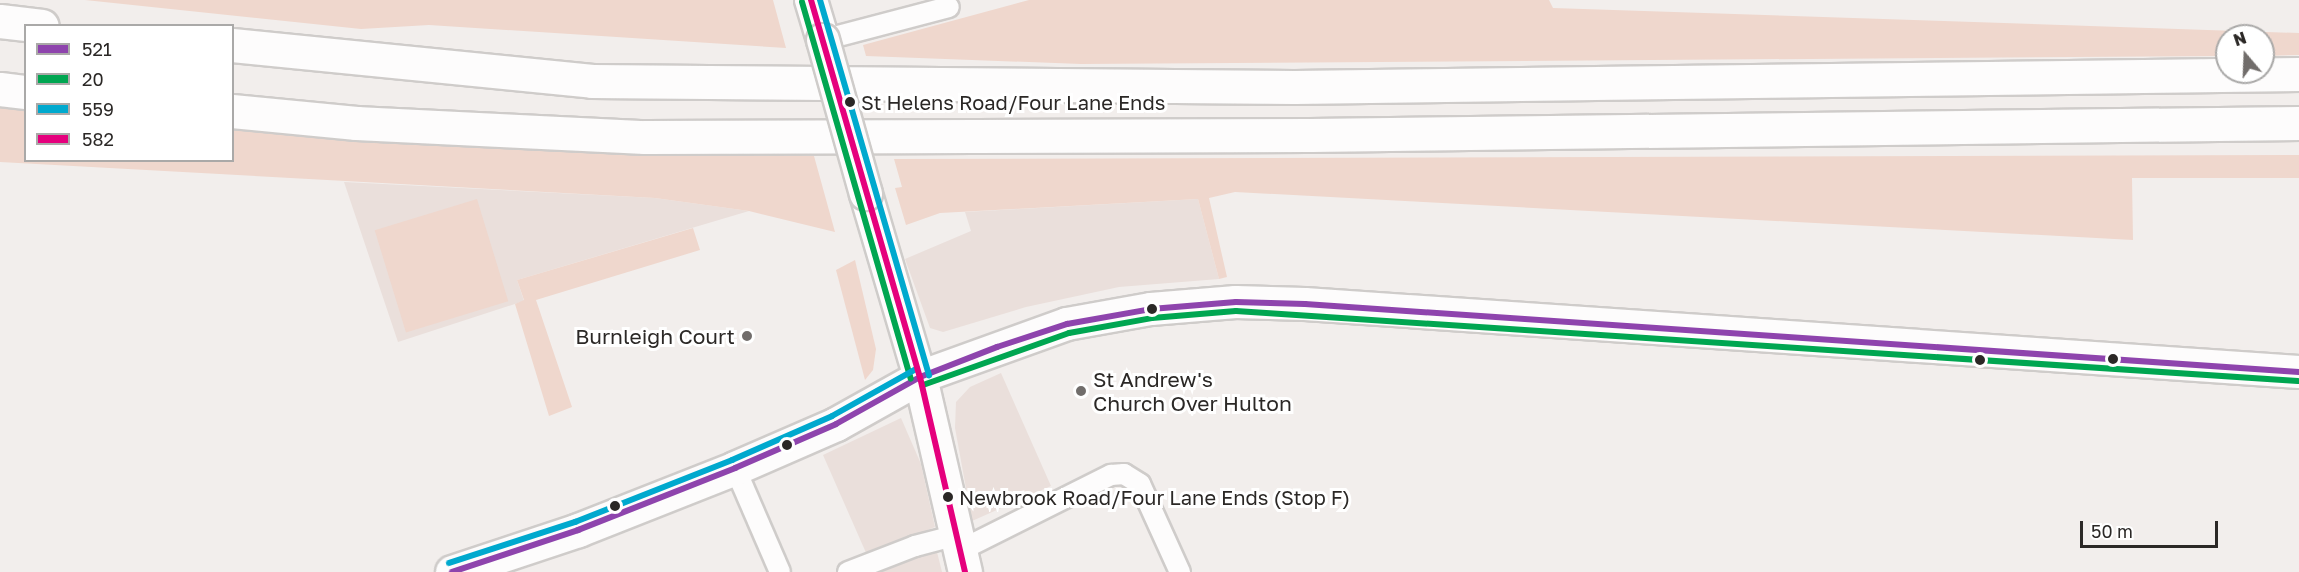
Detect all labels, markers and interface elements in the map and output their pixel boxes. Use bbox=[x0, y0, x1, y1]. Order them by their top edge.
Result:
legend bbox=[24, 24, 234, 162]
north arrow bbox=[2215, 24, 2275, 84]
text: N bbox=[2231, 27, 2249, 50]
text: 521 bbox=[82, 38, 112, 60]
text: 20 bbox=[82, 68, 104, 90]
place label: St Helens Road/Four Lane Ends bbox=[861, 90, 1165, 114]
marker: St Helens Road/Four Lane Ends bbox=[844, 96, 856, 108]
text: 559 bbox=[82, 98, 114, 120]
text: 582 bbox=[82, 128, 114, 150]
unlabelled marker bbox=[1146, 303, 1158, 315]
place label: Burnleigh Court bbox=[575, 323, 735, 349]
marker: Burnleigh Court bbox=[740, 329, 754, 343]
unlabelled marker bbox=[2107, 353, 2119, 365]
unlabelled marker bbox=[1974, 354, 1986, 366]
place label: St Andrew's Church Over Hulton bbox=[1093, 366, 1292, 416]
marker: St Andrew's Church Over Hulton bbox=[1074, 384, 1088, 398]
unlabelled marker bbox=[781, 439, 793, 451]
place label: Newbrook Road/Four Lane Ends (Stop F) bbox=[959, 485, 1350, 509]
marker: Newbrook Road/Four Lane Ends (Stop F) bbox=[942, 491, 954, 503]
unlabelled marker bbox=[609, 500, 621, 512]
scale bar bbox=[2083, 509, 2221, 547]
text: 50 m bbox=[2091, 520, 2133, 542]

